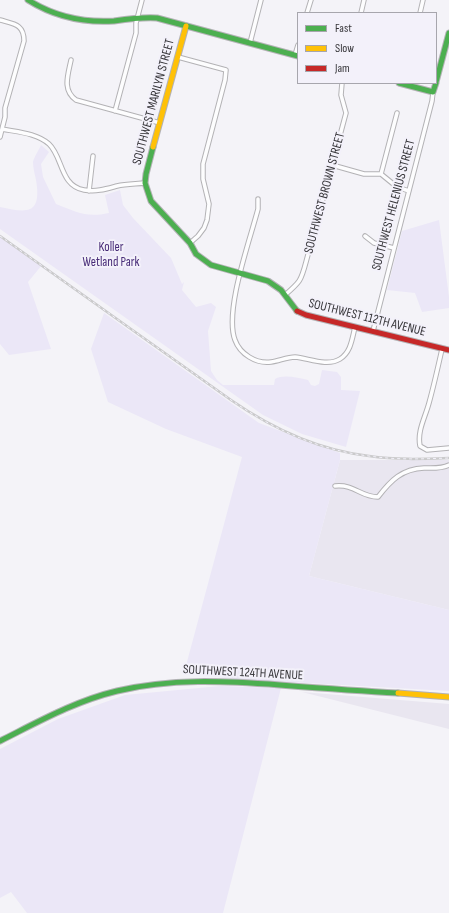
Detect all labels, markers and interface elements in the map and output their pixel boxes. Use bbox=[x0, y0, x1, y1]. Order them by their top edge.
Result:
legend bbox=[297, 12, 437, 84]
text: Fast bbox=[335, 21, 352, 36]
street label: SOUTHWEST MARILYN STREET bbox=[130, 37, 178, 167]
text: Slow bbox=[335, 41, 354, 56]
text: Jam bbox=[335, 61, 350, 76]
street label: SOUTHWEST BROWN STREET bbox=[301, 131, 349, 255]
street label: SOUTHWEST HELENIUS STREET bbox=[369, 138, 419, 272]
park label: Koller Wetland Park bbox=[83, 240, 139, 271]
street label: SOUTHWEST 112TH AVENUE bbox=[307, 296, 427, 340]
street label: SOUTHWEST 124TH AVENUE bbox=[182, 662, 304, 684]

